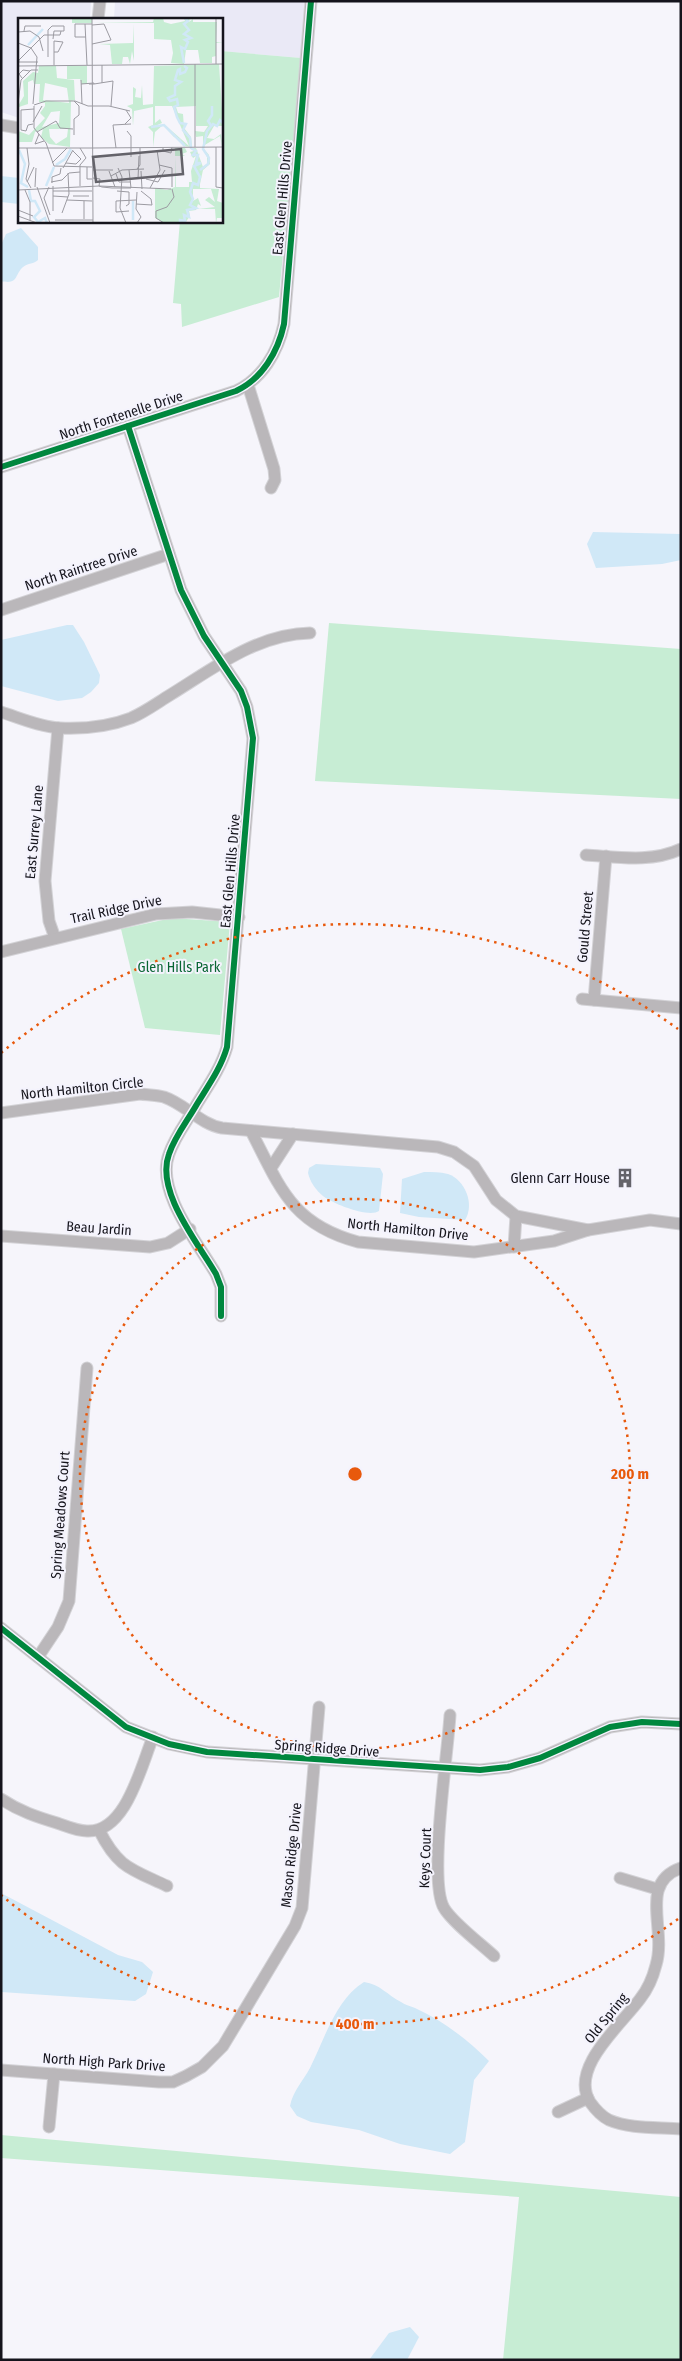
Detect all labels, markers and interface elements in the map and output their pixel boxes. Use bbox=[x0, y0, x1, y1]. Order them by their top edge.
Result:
inset map bbox=[18, 18, 222, 222]
street label: East Glen Hills Drive bbox=[269, 140, 296, 256]
street label: North Fontenelle Drive bbox=[57, 387, 185, 444]
street label: North Raintree Drive bbox=[23, 542, 140, 595]
street label: East Surrey Lane bbox=[22, 784, 47, 880]
street label: East Glen Hills Drive bbox=[217, 813, 244, 929]
street label: Gould Street bbox=[574, 890, 597, 963]
street label: Trail Ridge Drive bbox=[69, 892, 163, 927]
park label: Glen Hills Park bbox=[138, 959, 221, 976]
street label: North Hamilton Circle bbox=[20, 1074, 144, 1103]
building icon: Glenn Carr House bbox=[614, 1167, 636, 1189]
place label: Glenn Carr House bbox=[510, 1170, 610, 1187]
street label: North Hamilton Drive bbox=[347, 1215, 469, 1244]
street label: Beau Jardin bbox=[66, 1218, 132, 1239]
street label: Spring Meadows Court bbox=[48, 1450, 73, 1579]
centre of rings bbox=[346, 1465, 364, 1483]
text: 200 m bbox=[610, 1465, 649, 1483]
street label: Spring Ridge Drive bbox=[274, 1736, 380, 1761]
street label: Mason Ridge Drive bbox=[278, 1802, 305, 1908]
street label: Keys Court bbox=[416, 1827, 435, 1889]
street label: Old Spring bbox=[581, 1989, 632, 2047]
text: 400 m bbox=[336, 2015, 374, 2033]
street label: North High Park Drive bbox=[42, 2050, 166, 2075]

